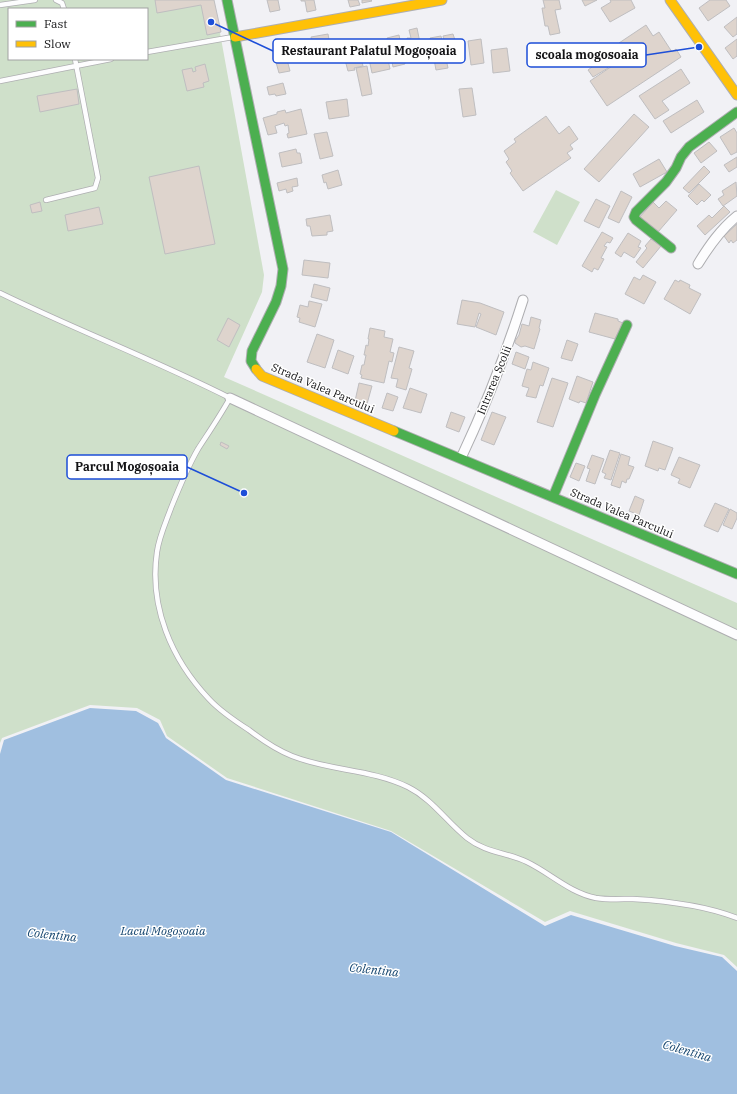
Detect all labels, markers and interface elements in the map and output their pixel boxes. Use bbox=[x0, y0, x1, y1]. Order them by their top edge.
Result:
legend bbox=[8, 8, 148, 60]
text: Fast bbox=[44, 16, 68, 31]
text: Slow bbox=[44, 36, 71, 51]
callout: Restaurant Palatul Mogoșoaia bbox=[273, 39, 465, 63]
text: Restaurant Palatul Mogoșoaia bbox=[281, 43, 457, 60]
callout: scoala mogosoaia bbox=[527, 43, 646, 67]
text: scoala mogosoaia bbox=[535, 47, 639, 62]
street label: Intrarea Școlii bbox=[474, 343, 514, 417]
street label: Strada Valea Parcului bbox=[269, 360, 377, 416]
callout: Parcul Mogoșoaia bbox=[67, 455, 187, 479]
text: Parcul Mogoșoaia bbox=[75, 459, 179, 476]
street label: Strada Valea Parcului bbox=[568, 485, 676, 541]
water label: Lacul Mogoșoaia bbox=[120, 923, 206, 938]
water label: Colentina bbox=[27, 924, 78, 945]
water label: Colentina bbox=[349, 959, 400, 980]
water label: Colentina bbox=[661, 1036, 714, 1065]

